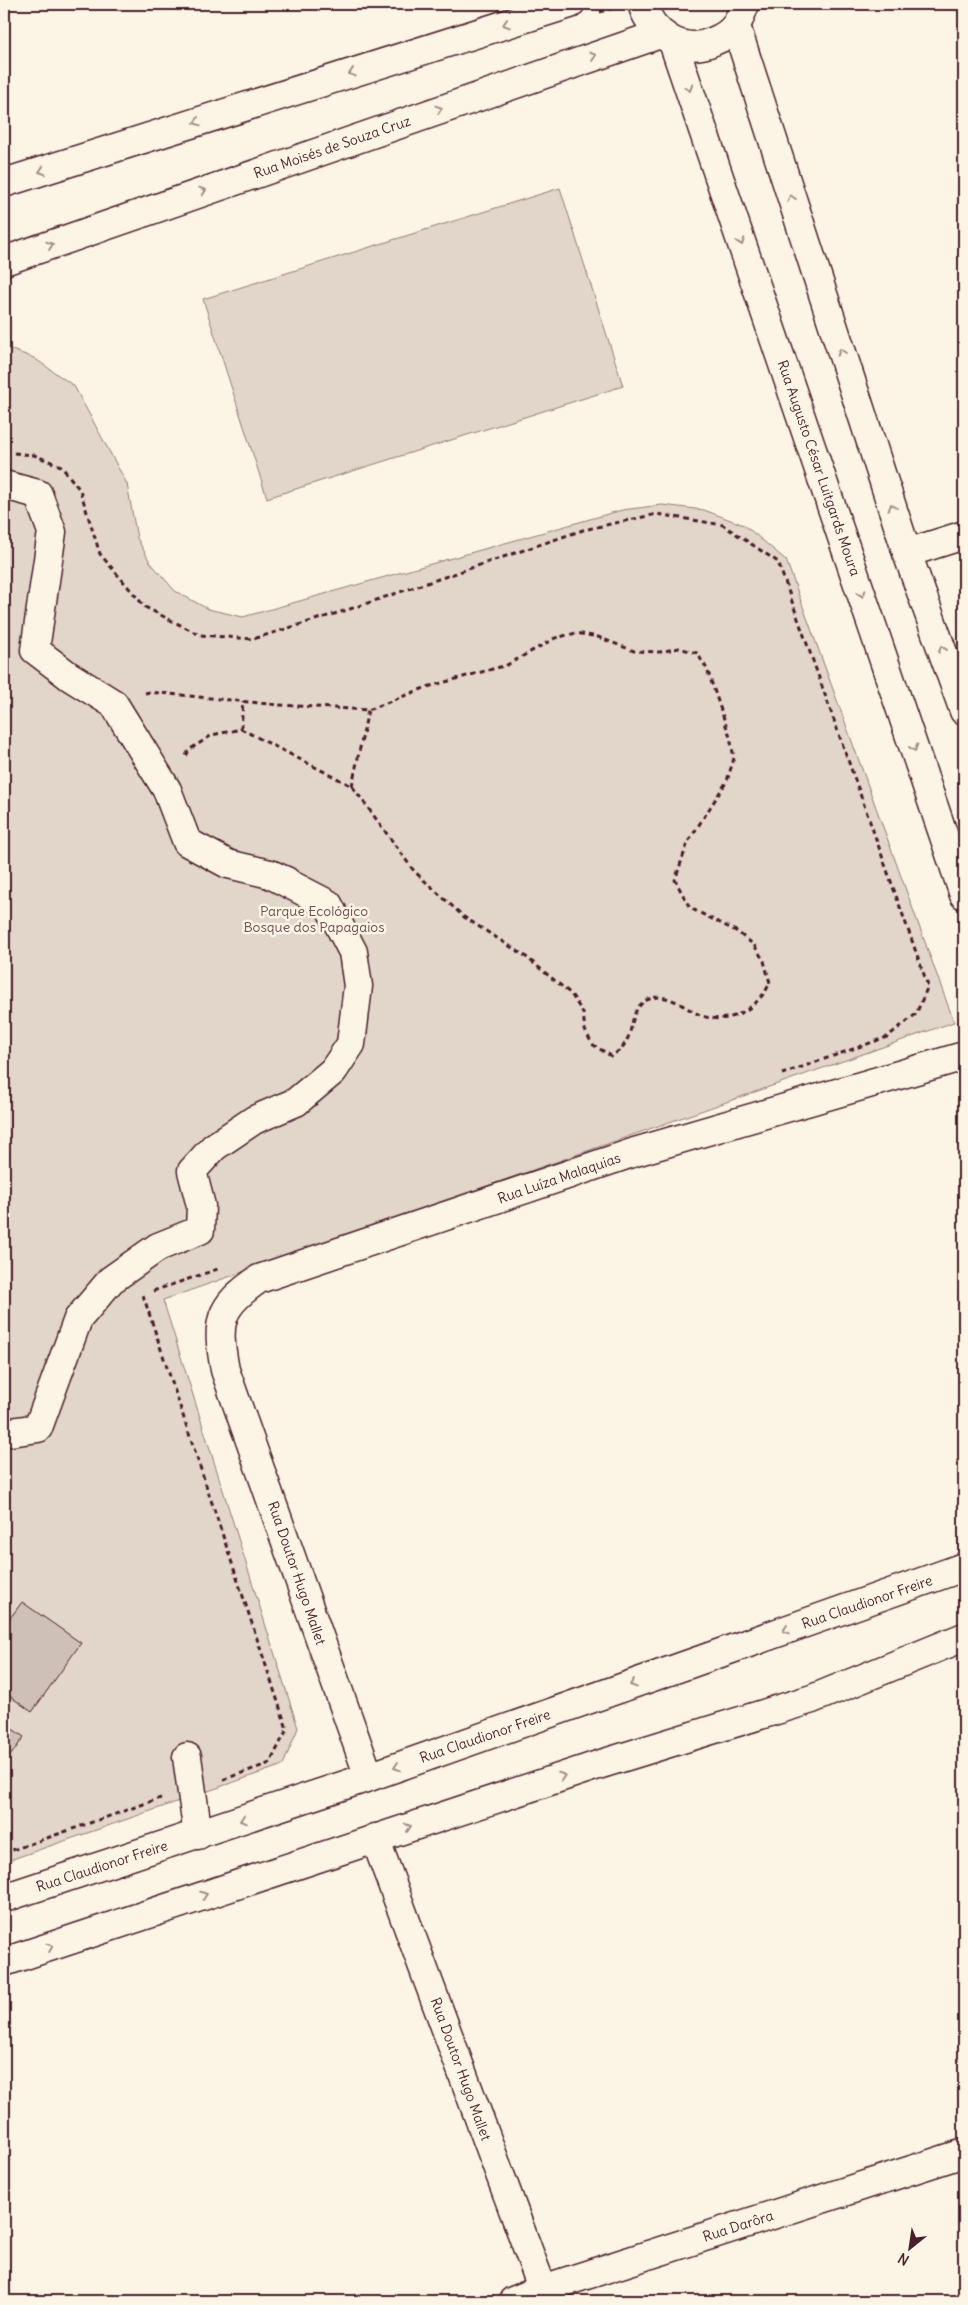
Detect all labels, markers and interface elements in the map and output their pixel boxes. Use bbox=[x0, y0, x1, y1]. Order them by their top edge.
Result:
one-way arrow bbox=[503, 18, 511, 28]
one-way arrow bbox=[588, 52, 597, 62]
one-way arrow bbox=[348, 67, 356, 77]
one-way arrow bbox=[683, 83, 693, 92]
one-way arrow bbox=[435, 105, 443, 115]
street label: Rua Moisés de Souza Cruz bbox=[251, 112, 413, 182]
one-way arrow bbox=[193, 116, 201, 126]
one-way arrow bbox=[38, 165, 46, 175]
one-way arrow bbox=[199, 187, 207, 197]
one-way arrow bbox=[787, 194, 797, 202]
one-way arrow bbox=[736, 237, 746, 246]
one-way arrow bbox=[45, 241, 54, 251]
one-way arrow bbox=[837, 349, 847, 357]
street label: Rua Augusto César Luitgards Moura bbox=[774, 358, 864, 578]
one-way arrow bbox=[887, 503, 897, 512]
one-way arrow bbox=[856, 590, 866, 598]
one-way arrow bbox=[938, 645, 948, 654]
one-way arrow bbox=[908, 744, 918, 752]
park label: Parque Ecológico Bosque dos Papagaios bbox=[243, 902, 385, 936]
street label: Rua Luíza Malaquias bbox=[495, 1149, 623, 1207]
street label: Rua Doutor Hugo Mallet bbox=[264, 1499, 330, 1648]
street label: Rua Claudionor Freire bbox=[799, 1571, 935, 1633]
one-way arrow bbox=[782, 1624, 791, 1634]
one-way arrow bbox=[629, 1678, 638, 1688]
street label: Rua Claudionor Freire bbox=[417, 1705, 553, 1767]
one-way arrow bbox=[393, 1761, 402, 1771]
one-way arrow bbox=[558, 1772, 566, 1782]
one-way arrow bbox=[240, 1814, 248, 1824]
one-way arrow bbox=[403, 1823, 412, 1833]
street label: Rua Claudionor Freire bbox=[34, 1836, 170, 1896]
one-way arrow bbox=[199, 1891, 208, 1901]
one-way arrow bbox=[45, 1942, 54, 1952]
street label: Rua Doutor Hugo Mallet bbox=[427, 1995, 495, 2143]
street label: Rua Darôra bbox=[700, 2206, 776, 2246]
north arrow bbox=[886, 2222, 936, 2272]
text: N bbox=[895, 2249, 912, 2269]

